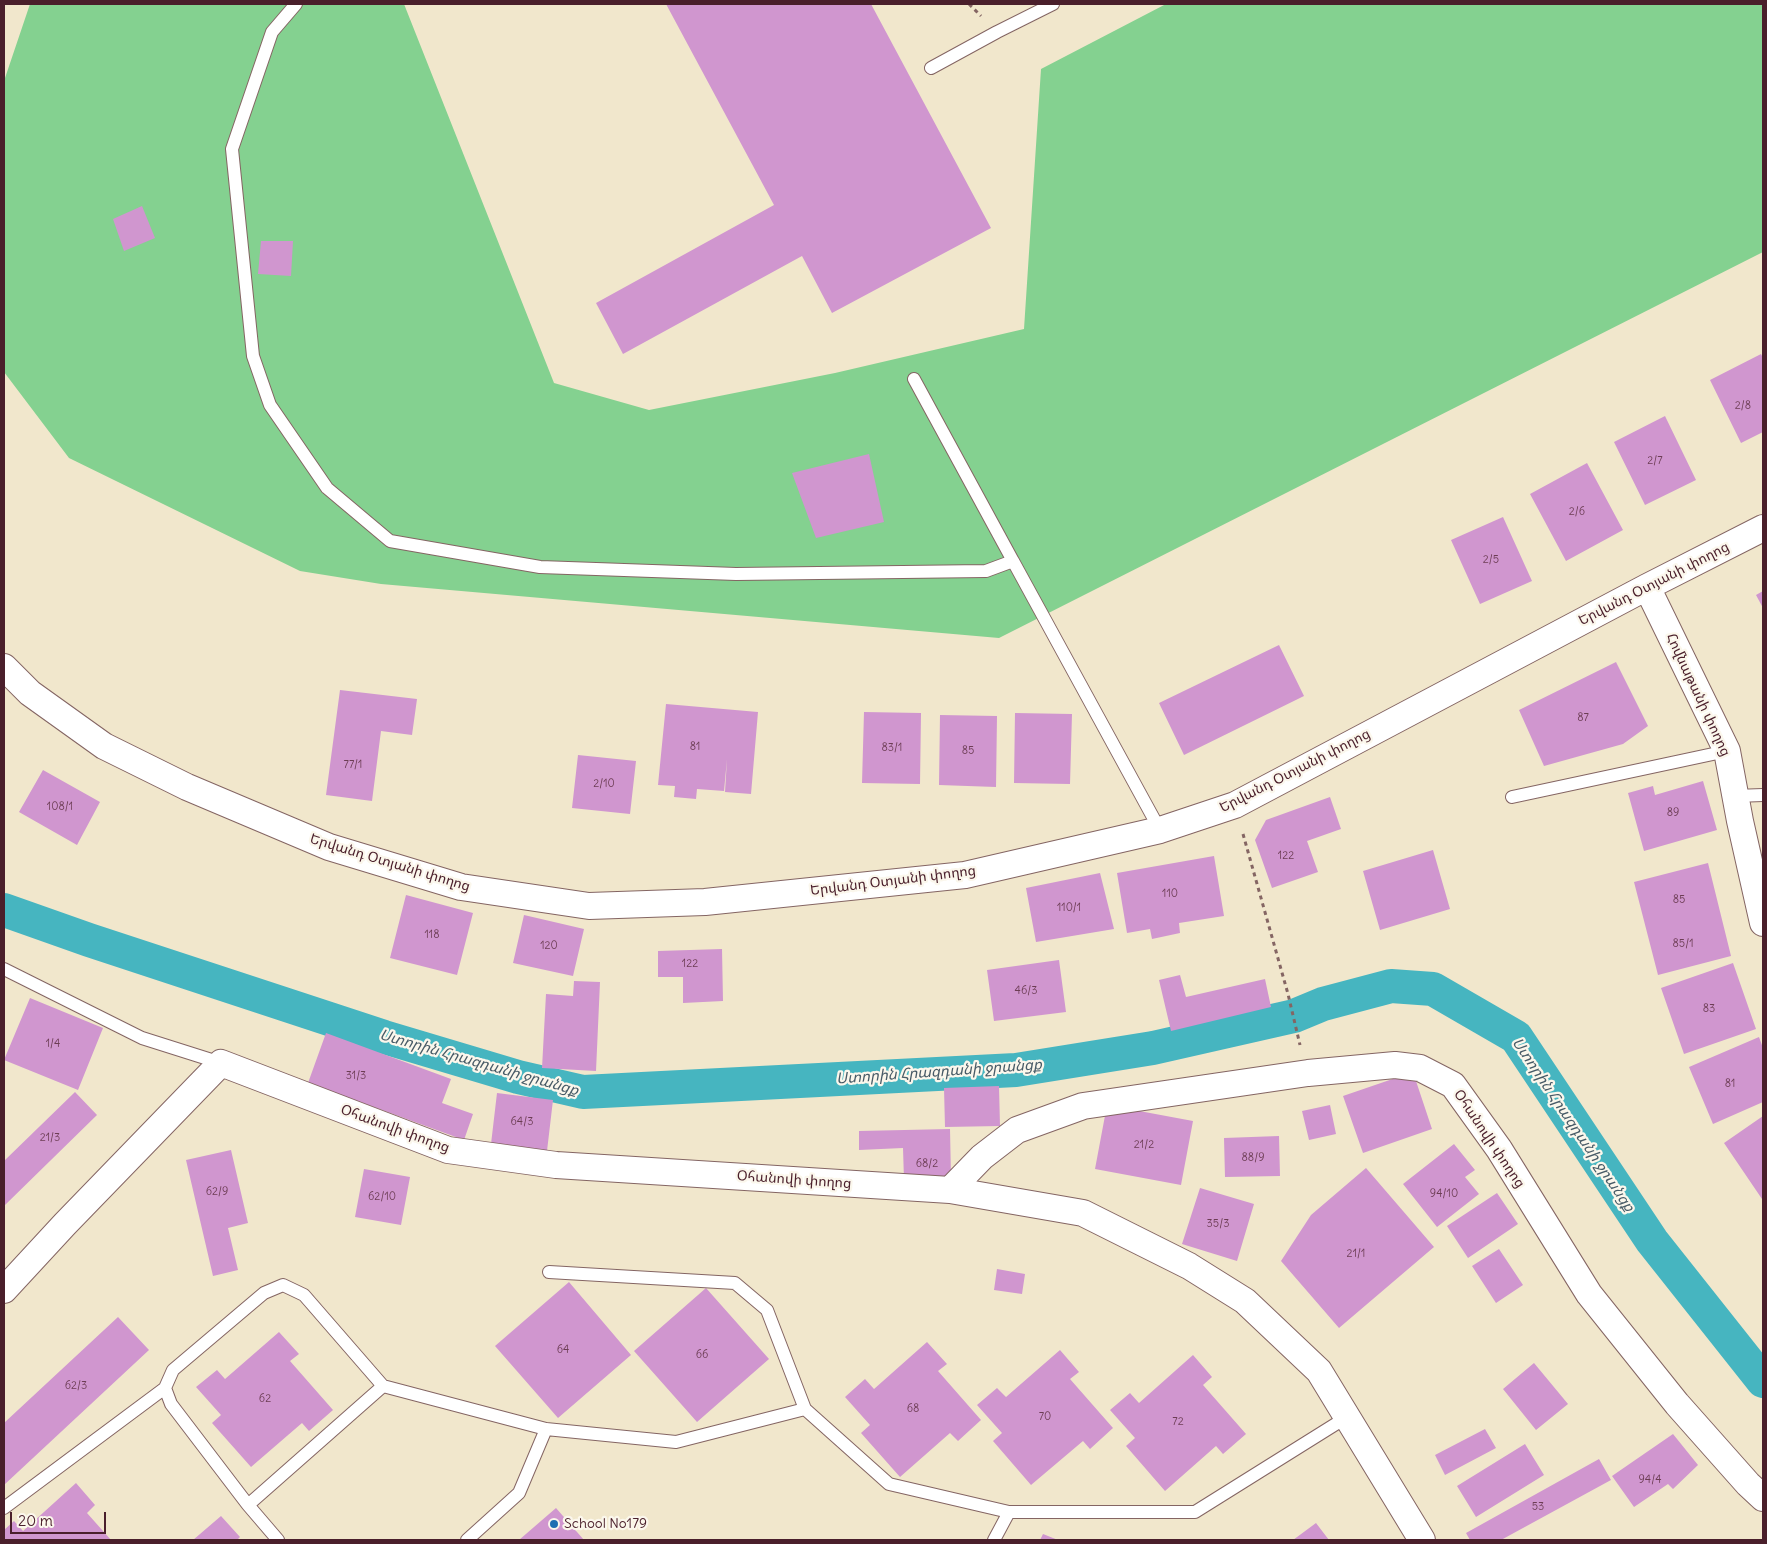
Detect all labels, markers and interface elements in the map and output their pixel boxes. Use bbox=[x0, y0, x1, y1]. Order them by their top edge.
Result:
house number: 2/8 bbox=[1735, 399, 1751, 413]
house number: 2/7 bbox=[1647, 454, 1663, 468]
house number: 2/6 bbox=[1569, 505, 1585, 519]
street label: Երվանդ Օտյանի փողոց bbox=[1576, 539, 1732, 629]
house number: 2/5 bbox=[1483, 553, 1499, 567]
street label: Հովնաթանի փողոց bbox=[1662, 631, 1734, 759]
house number: 87 bbox=[1577, 711, 1589, 725]
street label: Երվանդ Օտյանի փողոց bbox=[1217, 726, 1373, 816]
house number: 81 bbox=[690, 740, 700, 754]
house number: 83/1 bbox=[882, 741, 902, 755]
house number: 85 bbox=[962, 744, 974, 758]
house number: 77/1 bbox=[344, 758, 362, 772]
house number: 2/10 bbox=[593, 777, 615, 791]
house number: 108/1 bbox=[47, 800, 73, 814]
house number: 89 bbox=[1667, 806, 1679, 820]
street label: Երվանդ Օտյանի փողոց bbox=[308, 831, 472, 895]
house number: 122 bbox=[1278, 849, 1294, 863]
street label: Երվանդ Օտյանի փողոց bbox=[809, 862, 977, 900]
house number: 110 bbox=[1162, 887, 1178, 901]
house number: 85 bbox=[1673, 893, 1685, 907]
house number: 110/1 bbox=[1057, 901, 1081, 915]
house number: 118 bbox=[424, 928, 440, 942]
house number: 85/1 bbox=[1672, 937, 1694, 951]
house number: 120 bbox=[540, 939, 558, 953]
house number: 122 bbox=[682, 957, 698, 971]
house number: 46/3 bbox=[1015, 984, 1037, 998]
house number: 83 bbox=[1703, 1002, 1715, 1016]
water label: Ստորին Հրազդանի ջրանցք bbox=[377, 1026, 581, 1100]
water label: Ստորին Հրազդանի ջրանցք bbox=[1508, 1035, 1638, 1215]
house number: 1/4 bbox=[46, 1037, 60, 1051]
water label: Ստորին Հրազդանի ջրանցք bbox=[836, 1056, 1042, 1088]
house number: 31/3 bbox=[346, 1069, 366, 1083]
house number: 81 bbox=[1725, 1077, 1735, 1091]
street label: Օհանովի փողոց bbox=[1450, 1087, 1528, 1191]
street label: Օհանովի փողոց bbox=[338, 1101, 452, 1157]
house number: 64/3 bbox=[511, 1115, 533, 1129]
house number: 21/3 bbox=[40, 1131, 60, 1145]
house number: 21/2 bbox=[1134, 1138, 1154, 1152]
house number: 88/9 bbox=[1242, 1151, 1264, 1165]
house number: 68/2 bbox=[916, 1157, 938, 1171]
street label: Օհանովի փողոց bbox=[736, 1168, 852, 1192]
house number: 62/9 bbox=[206, 1185, 228, 1199]
house number: 94/10 bbox=[1430, 1187, 1458, 1201]
house number: 62/10 bbox=[368, 1190, 396, 1204]
house number: 35/3 bbox=[1207, 1217, 1229, 1231]
house number: 21/1 bbox=[1347, 1247, 1365, 1261]
house number: 64 bbox=[557, 1343, 569, 1357]
house number: 66 bbox=[696, 1348, 708, 1362]
house number: 62/3 bbox=[65, 1379, 87, 1393]
house number: 62 bbox=[259, 1392, 271, 1406]
house number: 68 bbox=[907, 1402, 919, 1416]
house number: 70 bbox=[1039, 1410, 1051, 1424]
house number: 72 bbox=[1172, 1415, 1184, 1429]
house number: 94/4 bbox=[1638, 1473, 1662, 1487]
house number: 53 bbox=[1532, 1500, 1544, 1514]
scale bar bbox=[12, 1502, 109, 1534]
text: 20 m bbox=[18, 1511, 53, 1530]
place label: School No179 bbox=[564, 1516, 647, 1532]
marker: School No179 bbox=[548, 1518, 560, 1530]

